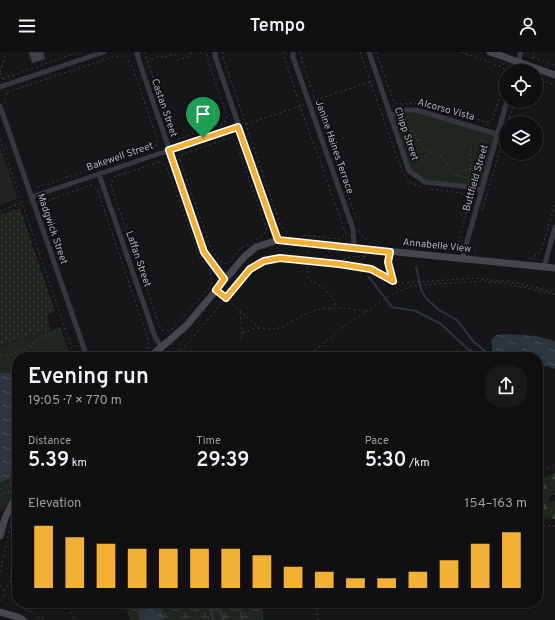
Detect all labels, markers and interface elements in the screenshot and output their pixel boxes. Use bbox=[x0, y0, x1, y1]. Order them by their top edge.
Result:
icon: menu bbox=[16, 15, 38, 37]
text: Tempo bbox=[250, 15, 305, 38]
icon: person bbox=[517, 15, 539, 37]
map controls bbox=[499, 64, 543, 160]
button: locate bbox=[499, 64, 543, 108]
street label: Castan Street bbox=[148, 77, 180, 139]
street label: Alcorso Vista bbox=[416, 96, 476, 124]
pin bbox=[186, 97, 220, 138]
street label: Janine Haines Terrace bbox=[312, 98, 356, 196]
icon: arrive bbox=[192, 103, 214, 125]
street label: Chipp Street bbox=[391, 106, 421, 163]
button: layers bbox=[499, 116, 543, 160]
street label: Bakewell Street bbox=[85, 139, 155, 175]
street label: Buttfield Street bbox=[460, 143, 492, 213]
street label: Madgwick Street bbox=[34, 192, 70, 266]
street label: Laffan Street bbox=[122, 229, 154, 289]
street label: Annabelle View bbox=[402, 236, 472, 256]
text: Evening run bbox=[28, 364, 149, 391]
button: share bbox=[485, 365, 527, 407]
text: 19:05 · 7 × 770 m bbox=[28, 393, 122, 409]
text: Distance bbox=[28, 434, 71, 448]
text: Time bbox=[196, 434, 221, 448]
text: Pace bbox=[365, 434, 389, 448]
text: 5.39 bbox=[28, 448, 69, 474]
text: 29:39 bbox=[196, 448, 250, 474]
text: 5:30 bbox=[365, 448, 406, 474]
text: km bbox=[69, 456, 87, 470]
text: /km bbox=[406, 456, 430, 470]
text: Elevation bbox=[28, 496, 81, 512]
text: 154–163 m bbox=[465, 496, 527, 512]

